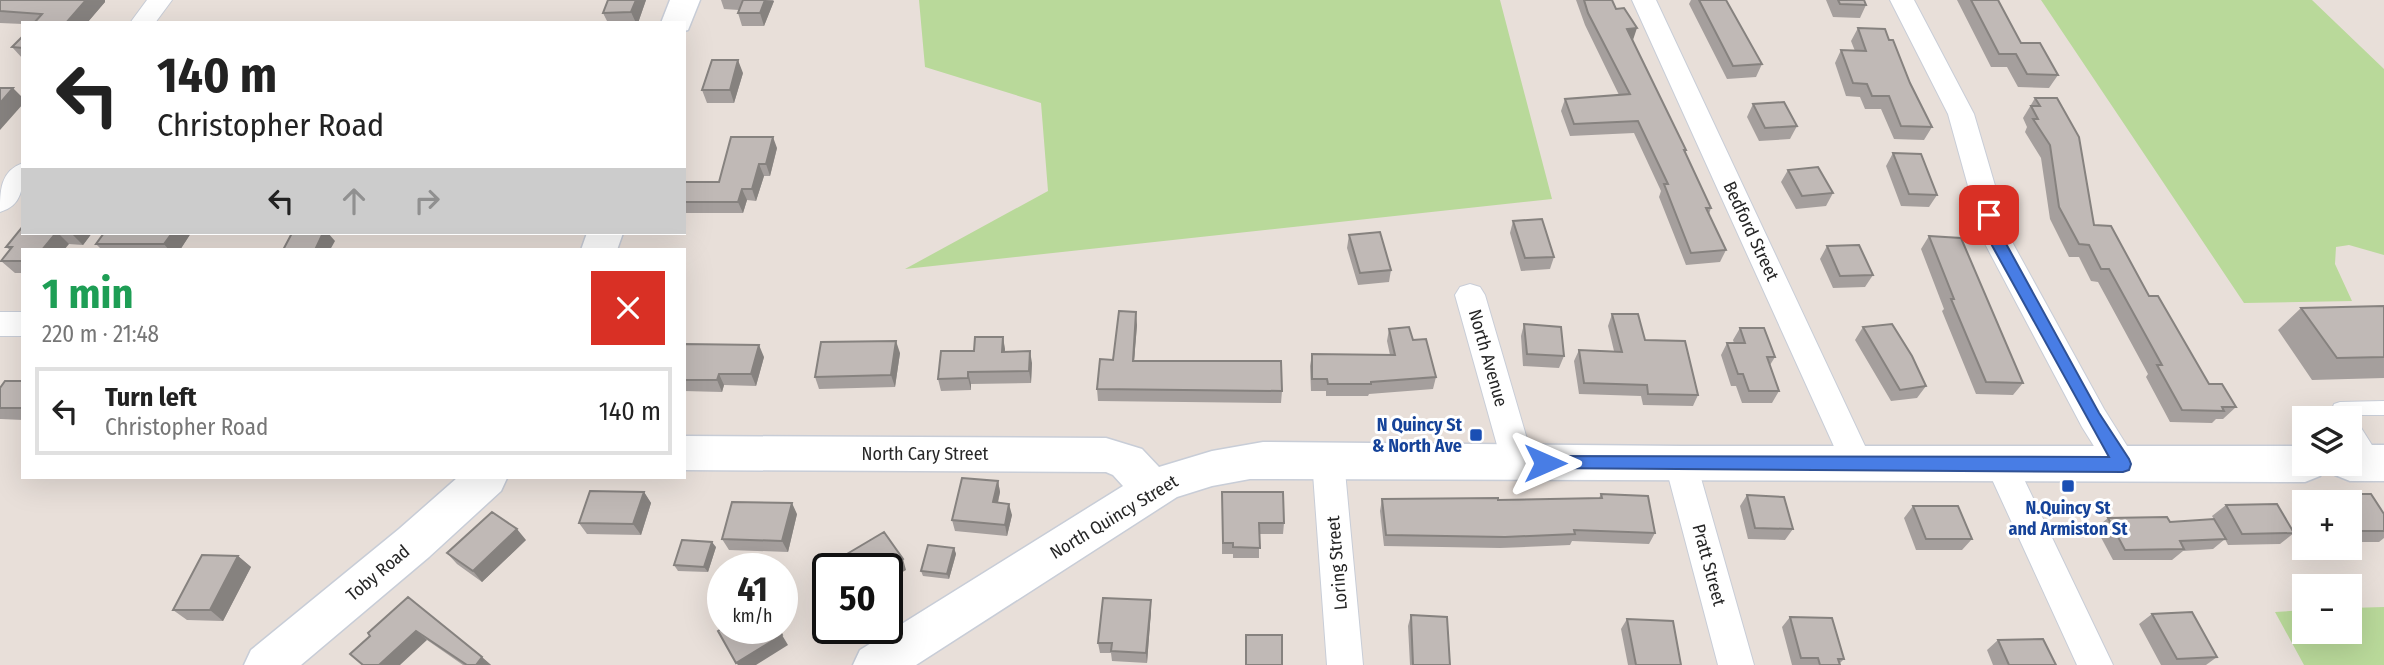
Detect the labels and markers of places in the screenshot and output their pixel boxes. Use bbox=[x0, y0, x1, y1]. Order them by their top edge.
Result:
pin bbox=[1959, 185, 2019, 245]
place label: N Quincy St & North Ave bbox=[1372, 414, 1463, 457]
marker: N Quincy St & North Ave bbox=[1468, 427, 1484, 443]
marker: N.Quincy St and Armiston St bbox=[2060, 478, 2076, 494]
place label: N.Quincy St and Armiston St bbox=[2008, 497, 2128, 540]

